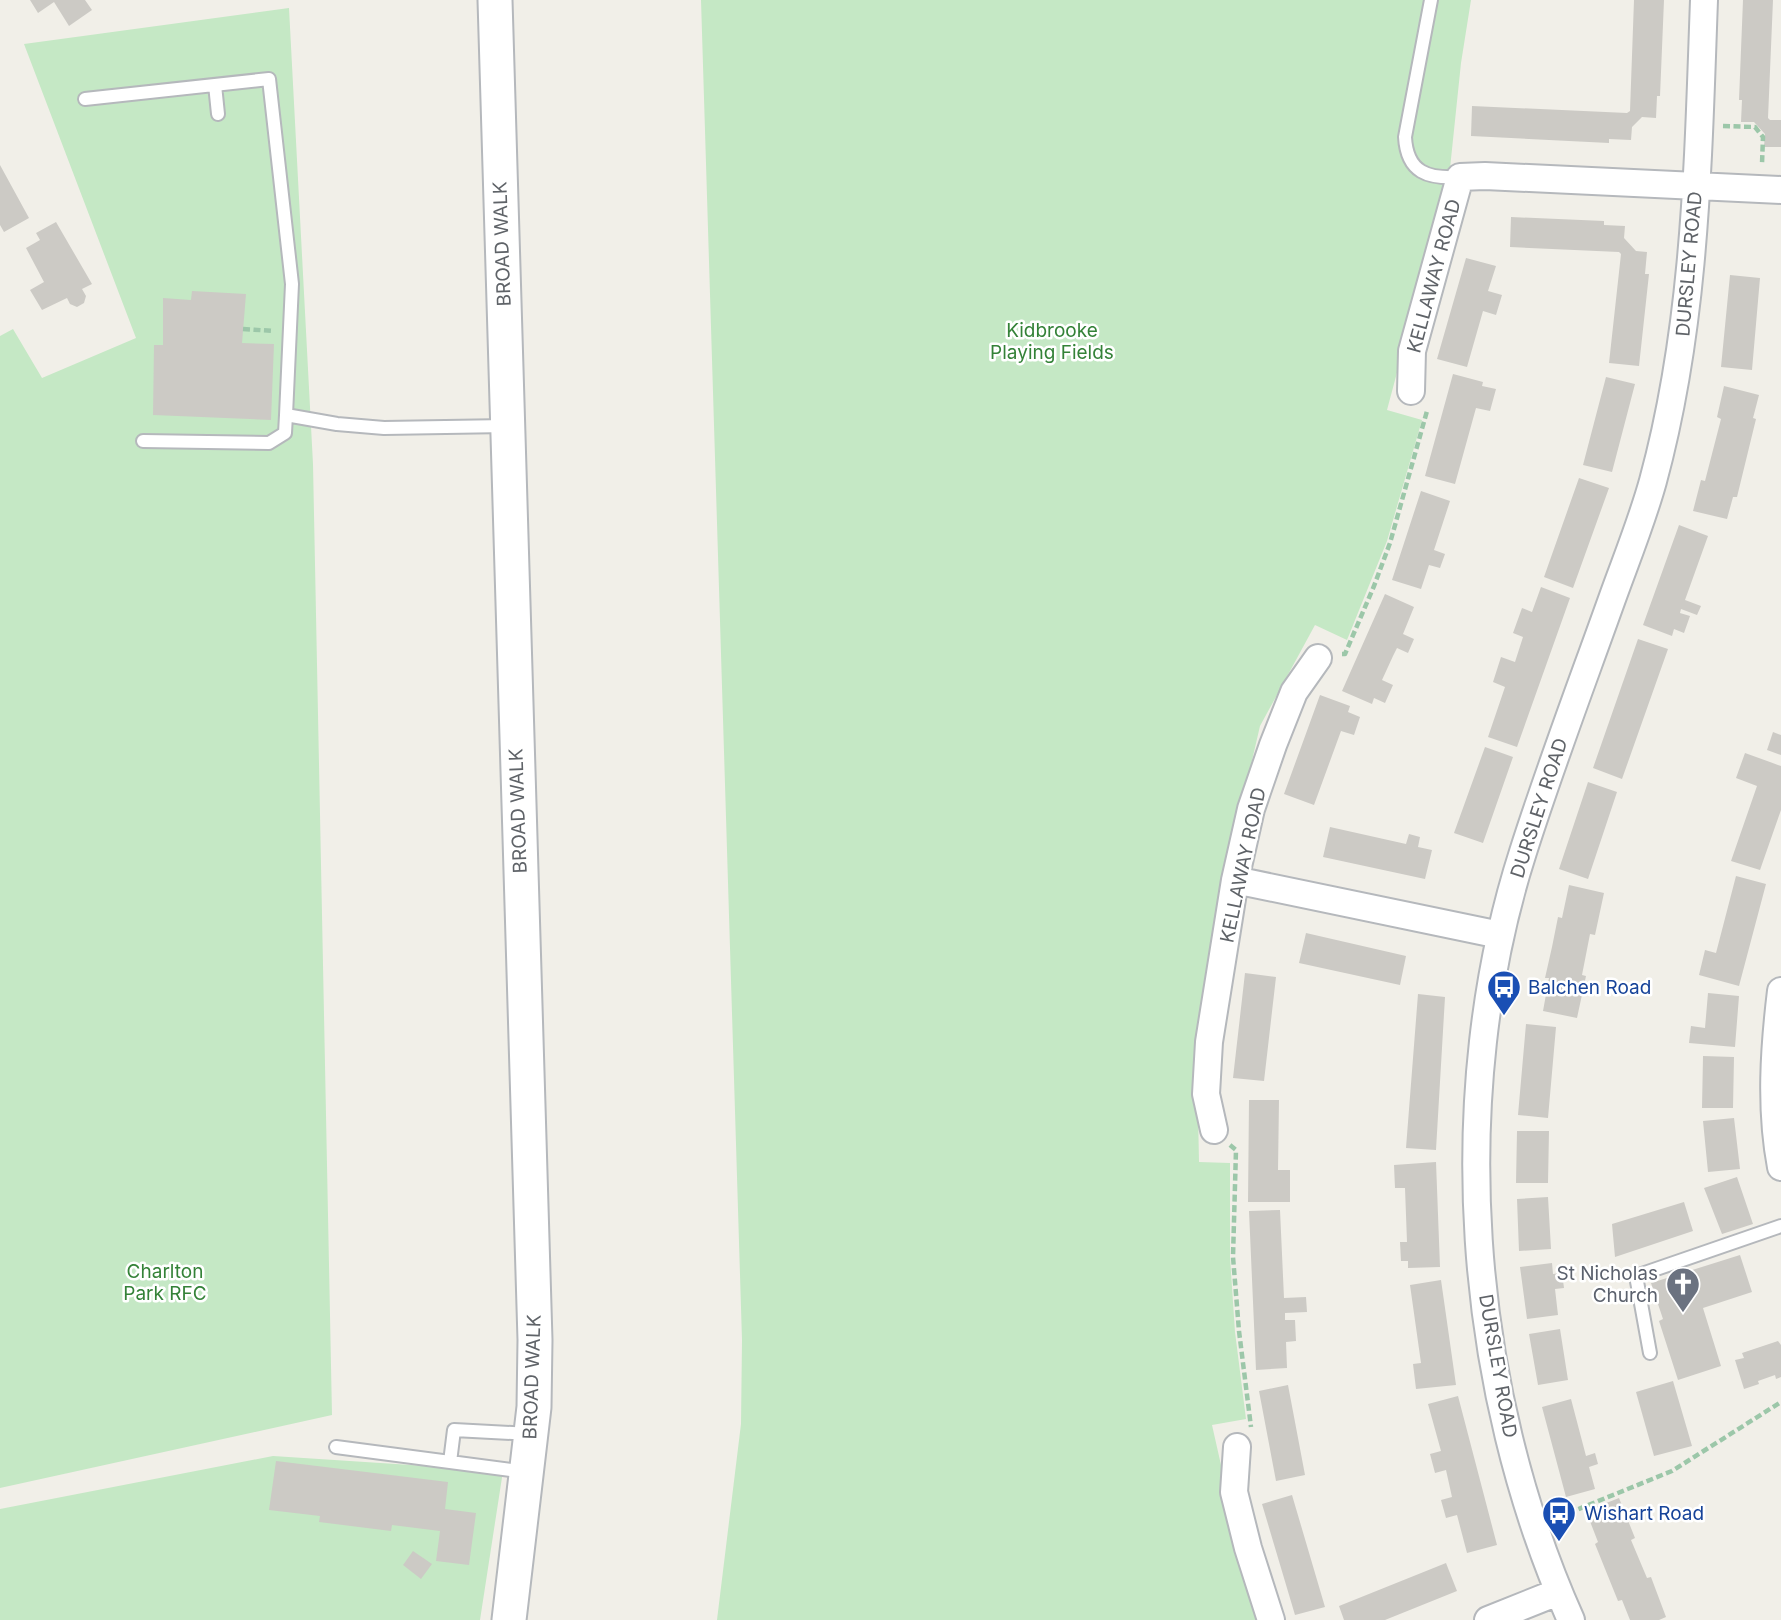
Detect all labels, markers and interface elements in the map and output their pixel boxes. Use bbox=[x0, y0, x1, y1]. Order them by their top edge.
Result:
street label: BROAD WALK bbox=[488, 181, 516, 307]
street label: DURSLEY ROAD bbox=[1671, 190, 1707, 338]
street label: KELLAWAY ROAD bbox=[1402, 197, 1466, 355]
park label: Kidbrooke Playing Fields bbox=[990, 319, 1114, 364]
street label: DURSLEY ROAD bbox=[1506, 735, 1572, 881]
street label: BROAD WALK bbox=[504, 748, 532, 874]
street label: KELLAWAY ROAD bbox=[1215, 785, 1271, 945]
bus stop icon: Balchen Road bbox=[1485, 968, 1523, 1017]
place label: Balchen Road bbox=[1528, 976, 1651, 999]
park label: Charlton Park RFC bbox=[123, 1260, 207, 1305]
place label: St Nicholas Church bbox=[1557, 1262, 1658, 1307]
church icon: St Nicholas Church bbox=[1664, 1265, 1702, 1314]
street label: DURSLEY ROAD bbox=[1474, 1292, 1522, 1440]
street label: BROAD WALK bbox=[518, 1314, 546, 1440]
bus stop icon: Wishart Road bbox=[1540, 1494, 1578, 1543]
place label: Wishart Road bbox=[1584, 1502, 1704, 1525]

